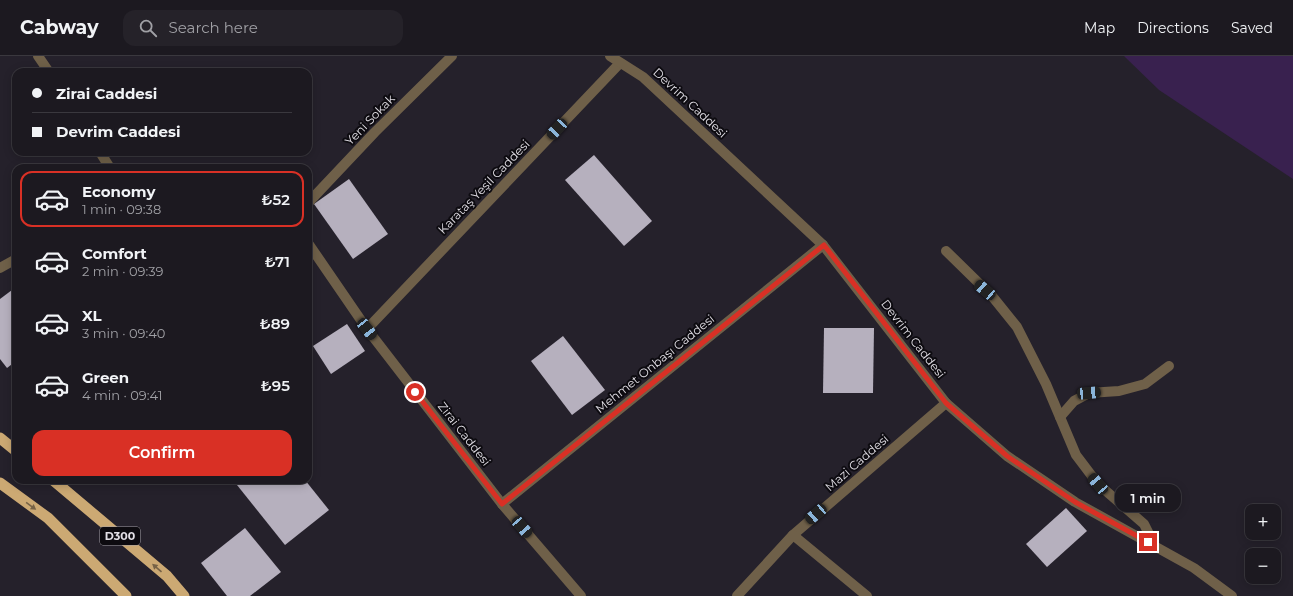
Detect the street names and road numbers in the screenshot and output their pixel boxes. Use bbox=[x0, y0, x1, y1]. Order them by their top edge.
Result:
street label: Devrim Caddesi bbox=[650, 65, 730, 141]
street label: Yeni Sokak bbox=[342, 91, 398, 148]
street label: Karataş Yeşil Caddesi bbox=[435, 136, 533, 237]
street label: Devrim Caddesi bbox=[878, 296, 949, 381]
street label: Mehmet Onbaşı Caddesi bbox=[592, 311, 717, 416]
street label: Zirai Caddesi bbox=[435, 399, 494, 469]
street label: Mazi Caddesi bbox=[822, 431, 891, 494]
road number: D300 bbox=[100, 527, 140, 545]

